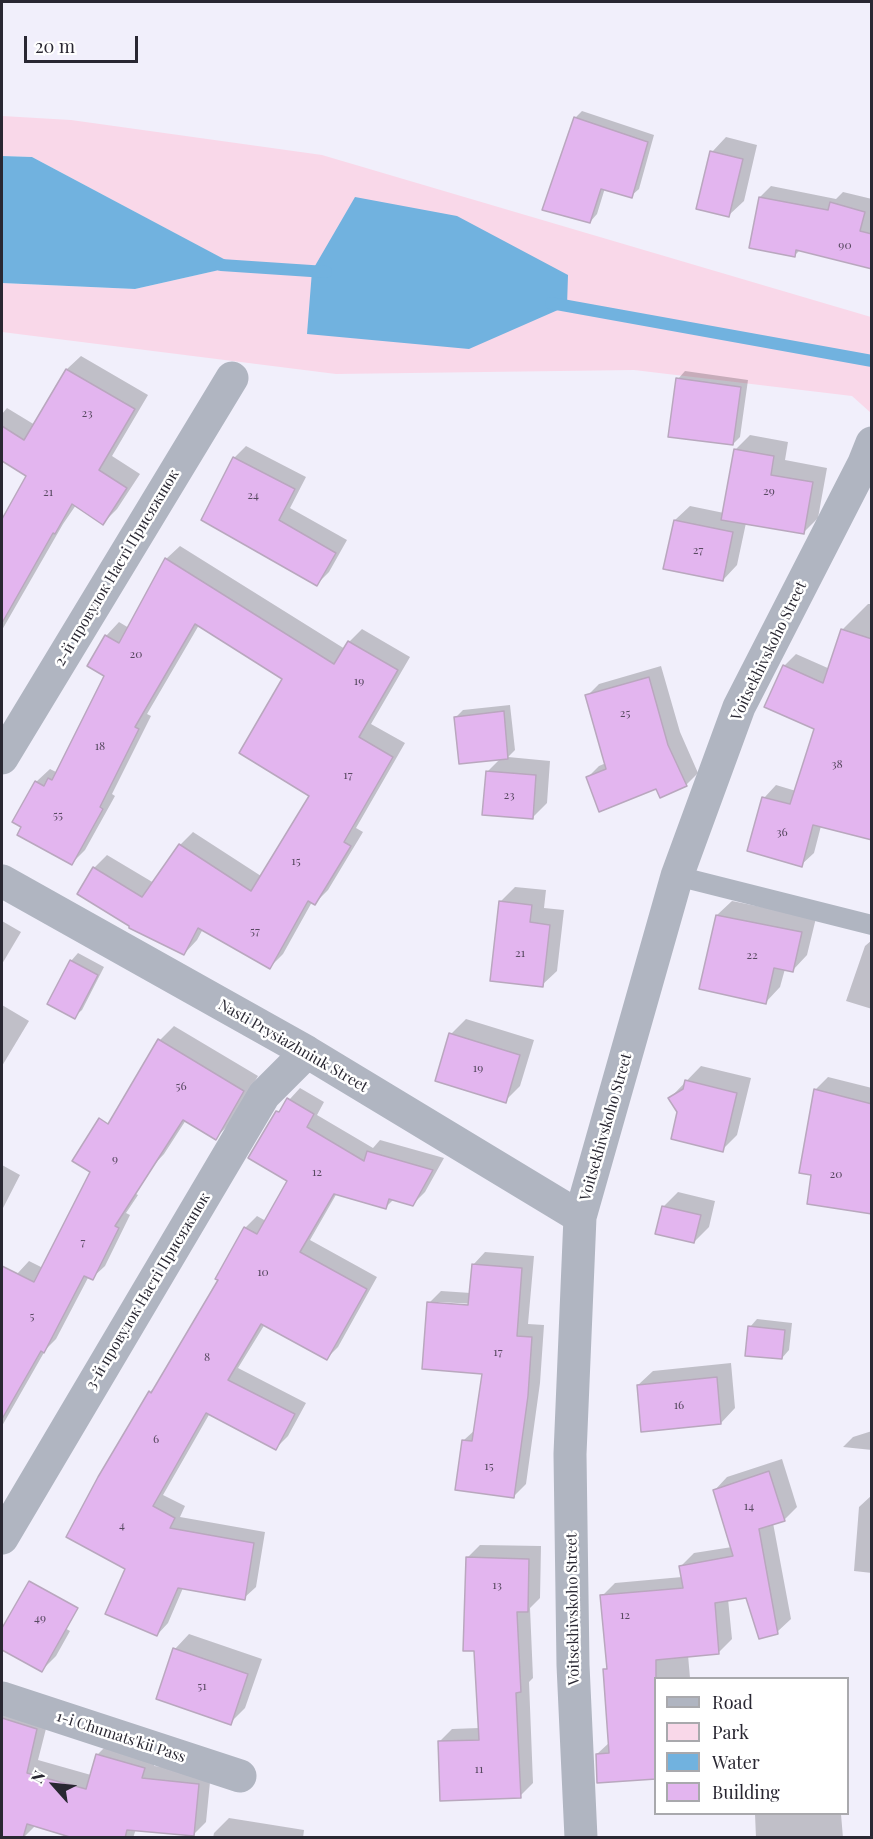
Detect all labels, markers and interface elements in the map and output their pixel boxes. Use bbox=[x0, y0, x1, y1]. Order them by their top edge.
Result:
scale bar bbox=[27, 24, 141, 62]
text: 20 m bbox=[35, 34, 75, 58]
house number: 90 bbox=[838, 238, 852, 252]
house number: 23 bbox=[81, 406, 93, 420]
street label: 2-й провулок Насті Присяжнюк bbox=[51, 466, 183, 670]
house number: 29 bbox=[763, 484, 775, 498]
house number: 21 bbox=[43, 485, 53, 499]
house number: 24 bbox=[247, 488, 259, 502]
house number: 27 bbox=[693, 543, 703, 557]
street label: Voitsekhivskoho Street bbox=[727, 578, 811, 724]
house number: 20 bbox=[130, 647, 142, 661]
house number: 19 bbox=[354, 674, 364, 688]
house number: 25 bbox=[620, 706, 630, 720]
house number: 18 bbox=[95, 739, 105, 753]
house number: 38 bbox=[831, 757, 843, 771]
house number: 17 bbox=[343, 768, 353, 782]
house number: 23 bbox=[503, 788, 515, 802]
house number: 55 bbox=[53, 808, 63, 822]
house number: 36 bbox=[776, 825, 788, 839]
house number: 15 bbox=[291, 854, 301, 868]
house number: 57 bbox=[250, 924, 260, 938]
house number: 21 bbox=[515, 946, 525, 960]
house number: 22 bbox=[746, 948, 758, 962]
street label: Nasti Prysiazhniuk Street bbox=[215, 996, 371, 1096]
street label: Voitsekhivskoho Street bbox=[576, 1051, 636, 1203]
house number: 19 bbox=[473, 1061, 483, 1075]
house number: 56 bbox=[175, 1079, 187, 1093]
house number: 9 bbox=[112, 1152, 118, 1166]
house number: 12 bbox=[312, 1165, 322, 1179]
house number: 20 bbox=[830, 1167, 842, 1181]
street label: 3-й провулок Насті Присяжнюк bbox=[82, 1190, 214, 1392]
house number: 7 bbox=[81, 1235, 85, 1249]
house number: 10 bbox=[257, 1265, 269, 1279]
house number: 5 bbox=[30, 1309, 34, 1323]
house number: 17 bbox=[493, 1345, 503, 1359]
house number: 8 bbox=[204, 1350, 210, 1364]
house number: 16 bbox=[674, 1398, 684, 1412]
house number: 6 bbox=[153, 1432, 159, 1446]
house number: 15 bbox=[484, 1459, 494, 1473]
house number: 14 bbox=[744, 1499, 754, 1513]
house number: 4 bbox=[119, 1518, 125, 1532]
street label: Voitsekhivskoho Street bbox=[563, 1533, 583, 1685]
house number: 13 bbox=[492, 1578, 502, 1592]
house number: 12 bbox=[620, 1608, 630, 1622]
house number: 49 bbox=[34, 1611, 46, 1625]
legend bbox=[654, 1677, 849, 1815]
house number: 51 bbox=[197, 1679, 207, 1693]
text: Road bbox=[712, 1690, 753, 1714]
street label: 1-i Chumats'kii Pass bbox=[54, 1708, 188, 1766]
text: Park bbox=[712, 1720, 749, 1744]
text: Water bbox=[712, 1750, 760, 1774]
north arrow bbox=[24, 1755, 84, 1815]
house number: 11 bbox=[475, 1762, 483, 1776]
text: N bbox=[26, 1767, 49, 1787]
text: Building bbox=[712, 1780, 780, 1804]

